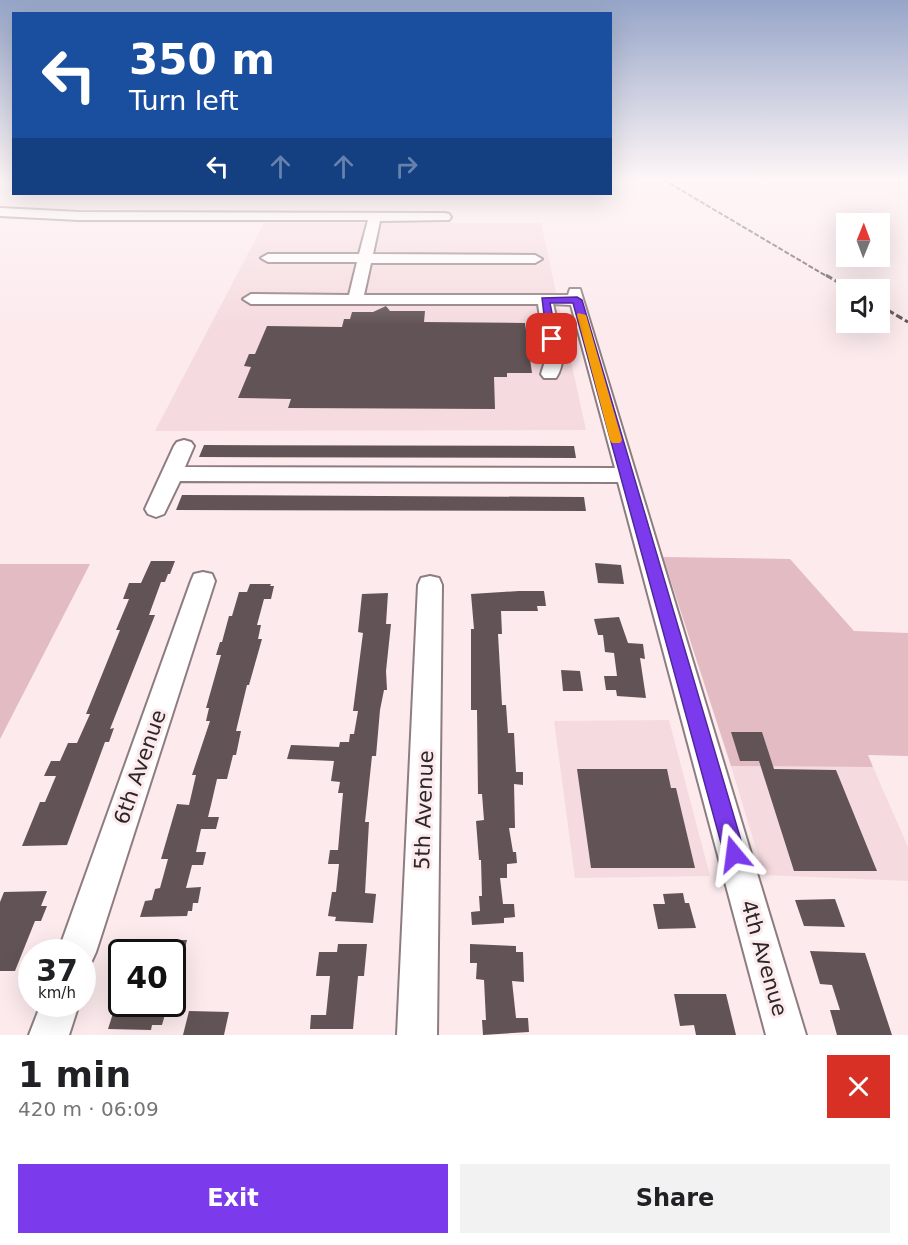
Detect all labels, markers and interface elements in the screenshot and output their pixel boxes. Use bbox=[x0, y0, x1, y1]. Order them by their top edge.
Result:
text: 350 m bbox=[129, 35, 275, 84]
icon: left bbox=[30, 36, 108, 114]
text: Turn left bbox=[129, 85, 239, 116]
icon: left bbox=[201, 150, 234, 183]
icon: ahead bbox=[264, 150, 297, 183]
icon: ahead bbox=[327, 150, 360, 183]
icon: right bbox=[390, 150, 423, 183]
north arrow bbox=[836, 213, 890, 267]
map controls bbox=[836, 213, 890, 333]
button: sound bbox=[836, 279, 890, 333]
pin bbox=[526, 313, 577, 364]
icon: arrive bbox=[535, 322, 568, 355]
street label: 6th Avenue bbox=[109, 707, 171, 827]
street label: 5th Avenue bbox=[410, 750, 438, 870]
position arrow bbox=[702, 822, 766, 886]
street label: 4th Avenue bbox=[736, 897, 792, 1019]
speed limit sign: 40 bbox=[108, 939, 186, 1017]
text: 37 bbox=[36, 953, 78, 988]
text: km/h bbox=[38, 984, 76, 1002]
text: 1 min bbox=[18, 1054, 131, 1095]
button: close bbox=[827, 1055, 890, 1118]
text: 420 m · 06:09 bbox=[18, 1097, 159, 1121]
button: Exit bbox=[18, 1164, 448, 1233]
button: Share bbox=[460, 1164, 890, 1233]

